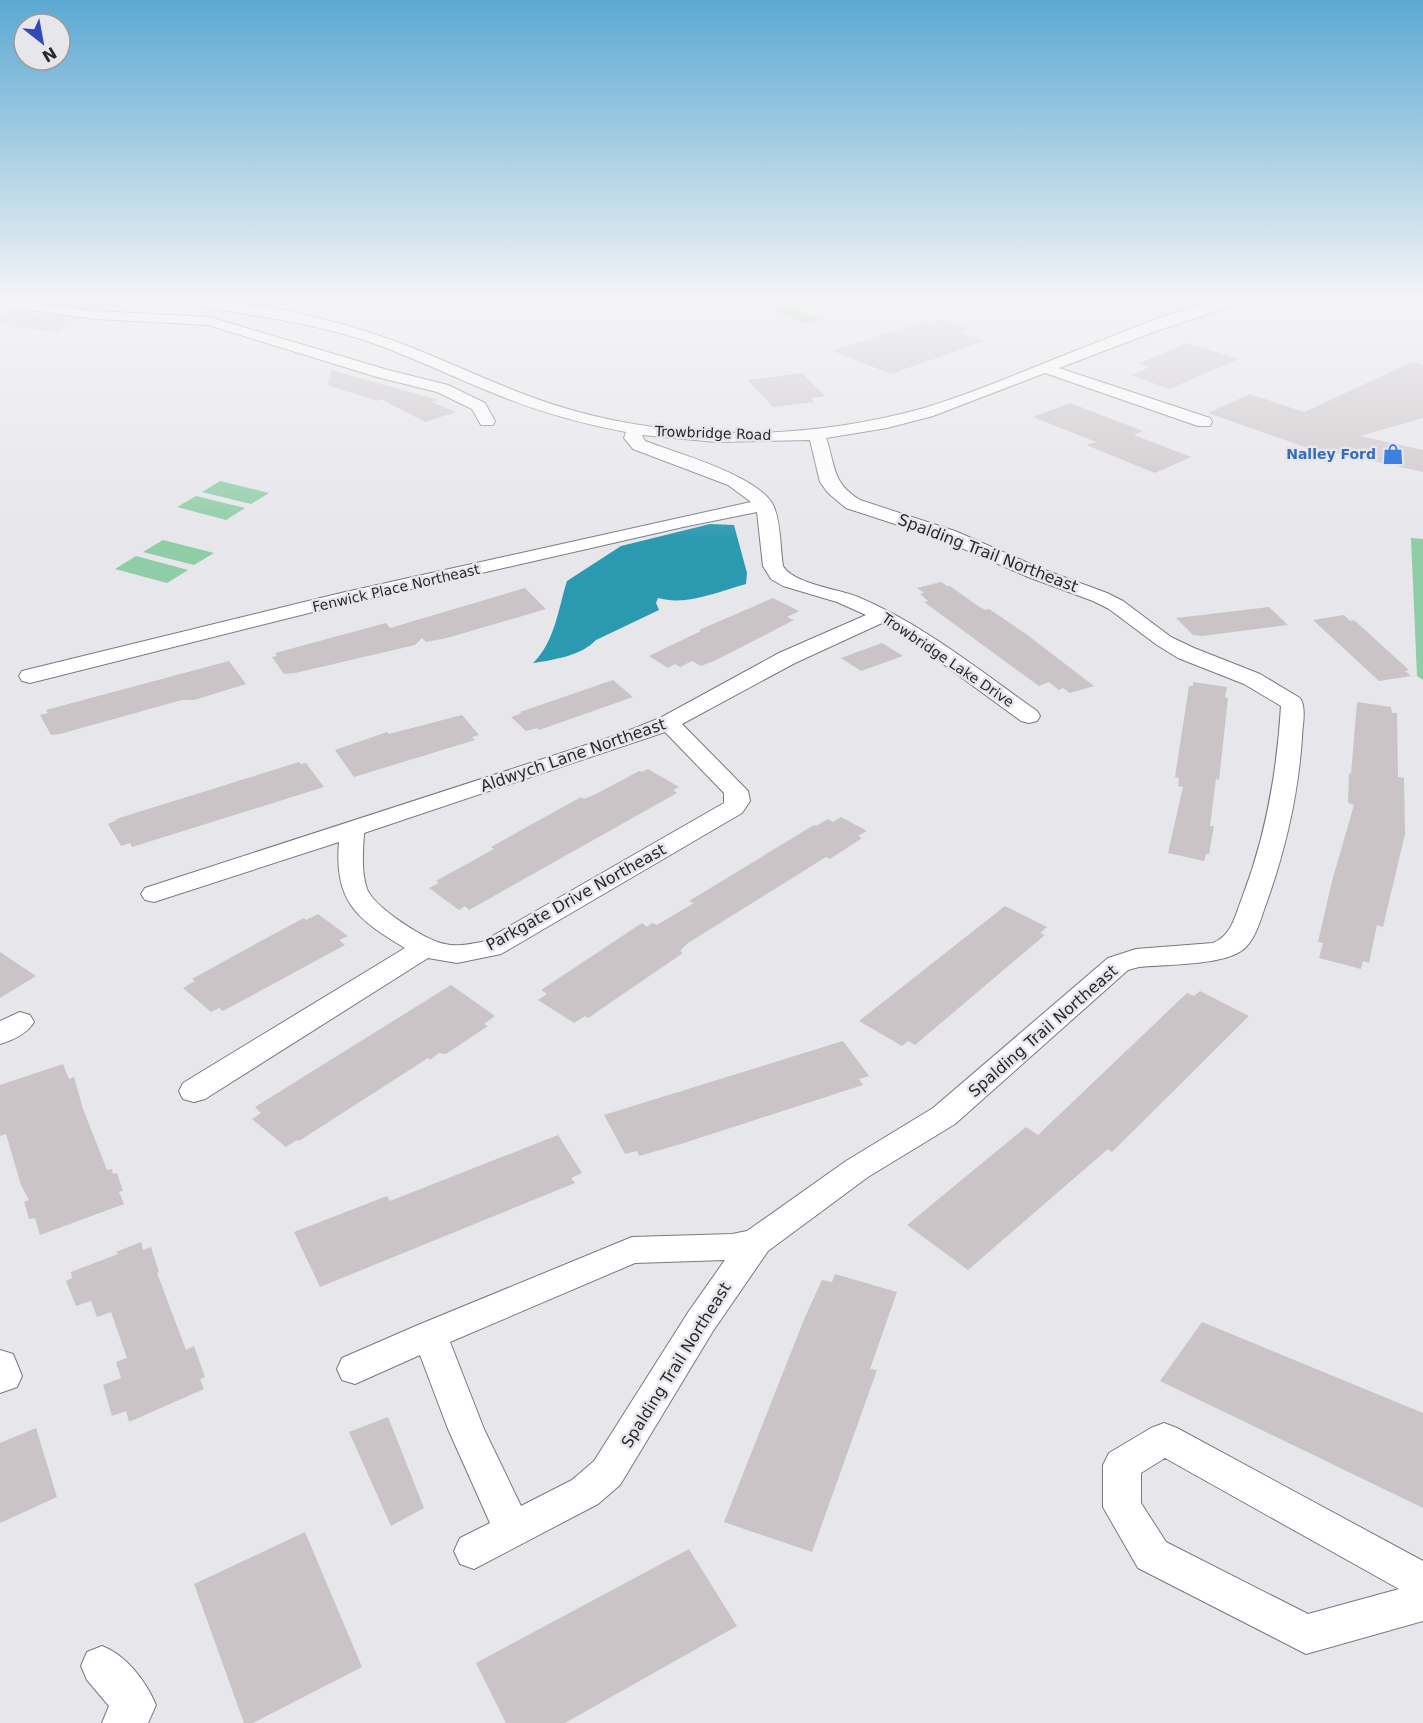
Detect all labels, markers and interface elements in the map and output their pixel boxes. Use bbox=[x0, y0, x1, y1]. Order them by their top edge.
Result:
north arrow bbox=[12, 12, 72, 72]
text: N bbox=[39, 43, 60, 66]
street label: Trowbridge Road bbox=[654, 423, 771, 443]
shop icon: Nalley Ford bbox=[1381, 442, 1405, 466]
place label: Nalley Ford bbox=[1286, 446, 1376, 462]
street label: Spalding Trail Northeast bbox=[895, 510, 1081, 596]
street label: Fenwick Place Northeast bbox=[311, 561, 482, 615]
street label: Trowbridge Lake Drive bbox=[878, 609, 1017, 710]
street label: Aldwych Lane Northeast bbox=[478, 714, 668, 796]
street label: Parkgate Drive Northeast bbox=[483, 840, 669, 954]
street label: Spalding Trail Northeast bbox=[965, 961, 1121, 1101]
street label: Spalding Trail Northeast bbox=[617, 1279, 735, 1451]

